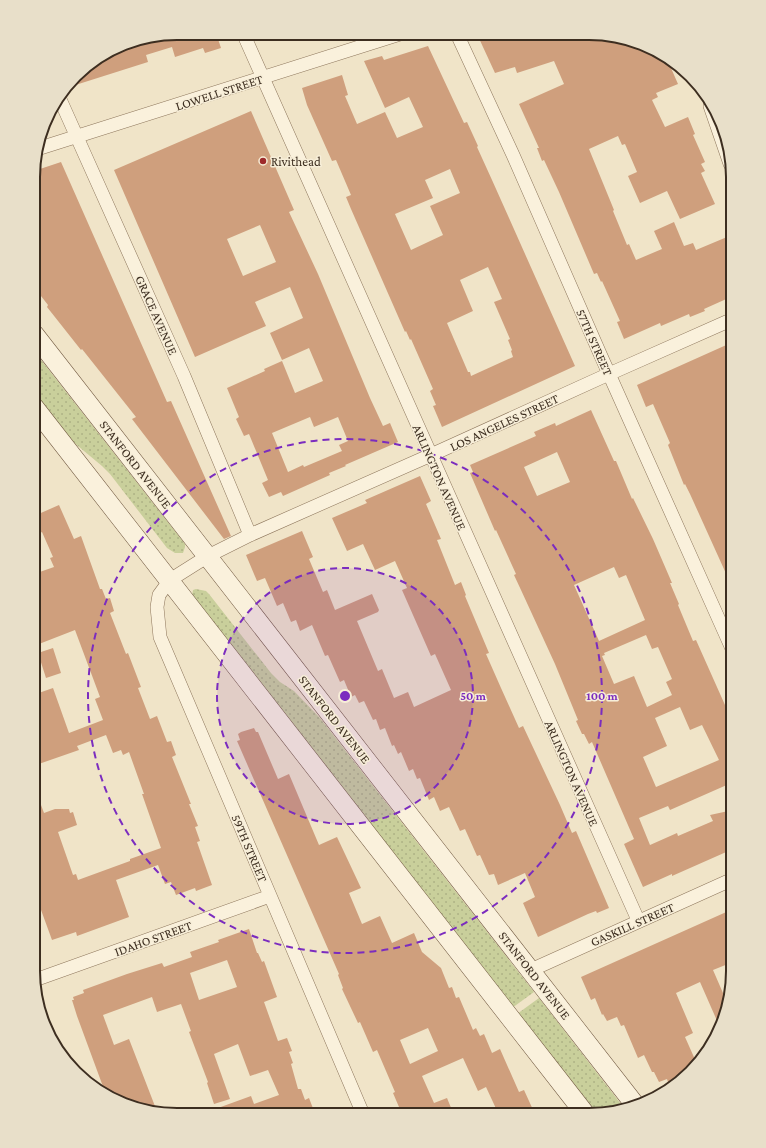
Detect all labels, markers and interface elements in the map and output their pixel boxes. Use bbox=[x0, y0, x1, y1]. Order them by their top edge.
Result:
street label: LOWELL STREET bbox=[174, 71, 265, 114]
place label: Rivithead bbox=[271, 154, 321, 169]
marker: Rivithead bbox=[258, 156, 268, 166]
street label: GRACE AVENUE bbox=[132, 273, 181, 357]
street label: 57TH STREET bbox=[573, 307, 616, 378]
street label: LOS ANGELES STREET bbox=[447, 391, 561, 454]
street label: STANFORD AVENUE bbox=[97, 417, 175, 511]
street label: ARLINGTON AVENUE bbox=[409, 422, 470, 532]
street label: STANFORD AVENUE bbox=[296, 672, 374, 766]
centre of rings bbox=[338, 689, 352, 703]
text: 50 m bbox=[460, 689, 487, 703]
text: 100 m bbox=[586, 689, 619, 703]
street label: ARLINGTON AVENUE bbox=[541, 718, 602, 828]
street label: 59TH STREET bbox=[229, 812, 271, 884]
street label: GASKILL STREET bbox=[588, 899, 676, 950]
street label: IDAHO STREET bbox=[113, 918, 194, 959]
street label: STANFORD AVENUE bbox=[496, 928, 574, 1022]

